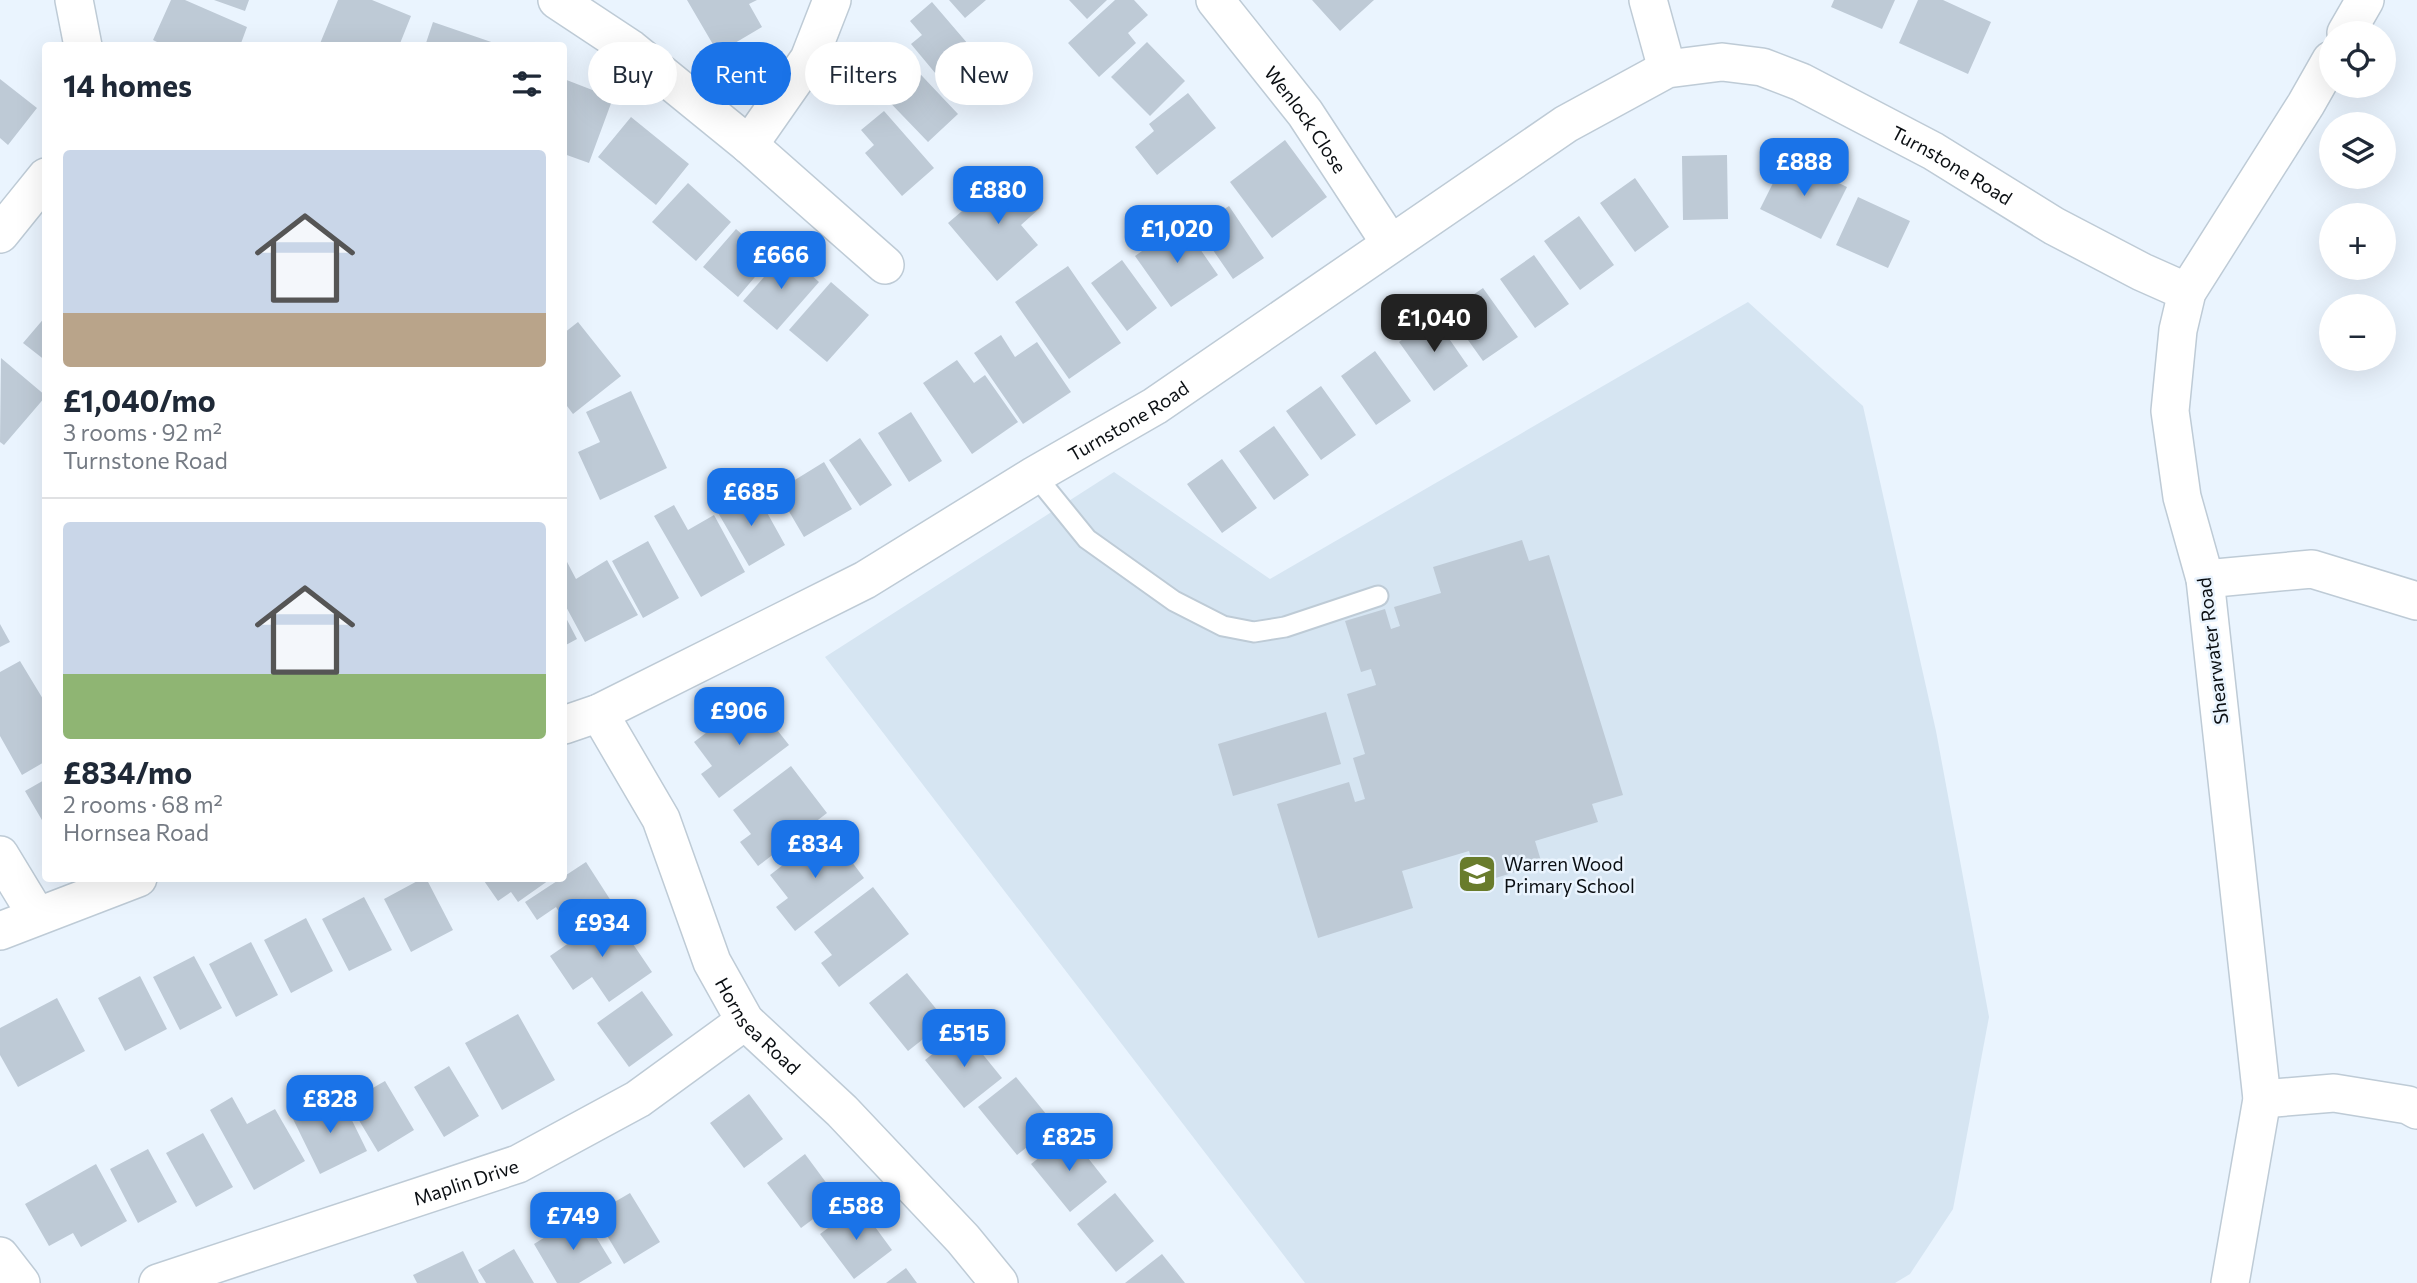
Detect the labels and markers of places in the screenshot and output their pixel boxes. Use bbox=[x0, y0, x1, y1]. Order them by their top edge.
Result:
pin: £888 bbox=[1763, 138, 1845, 198]
pin: £880 bbox=[957, 166, 1039, 226]
pin: £1,020 bbox=[1120, 205, 1234, 265]
pin: £666 bbox=[740, 232, 822, 291]
pin: £1,040 bbox=[1377, 294, 1491, 354]
pin: £685 bbox=[710, 468, 792, 528]
pin: £906 bbox=[698, 688, 780, 747]
pin: £834 bbox=[774, 820, 856, 880]
place label: Warren Wood Primary School bbox=[1504, 852, 1635, 897]
school or university icon: Warren Wood Primary School bbox=[1456, 853, 1498, 895]
pin: £934 bbox=[561, 900, 643, 959]
pin: £515 bbox=[923, 1010, 1005, 1069]
pin: £828 bbox=[289, 1076, 371, 1135]
pin: £825 bbox=[1028, 1114, 1110, 1173]
pin: £588 bbox=[815, 1182, 897, 1242]
pin: £749 bbox=[532, 1192, 614, 1252]

